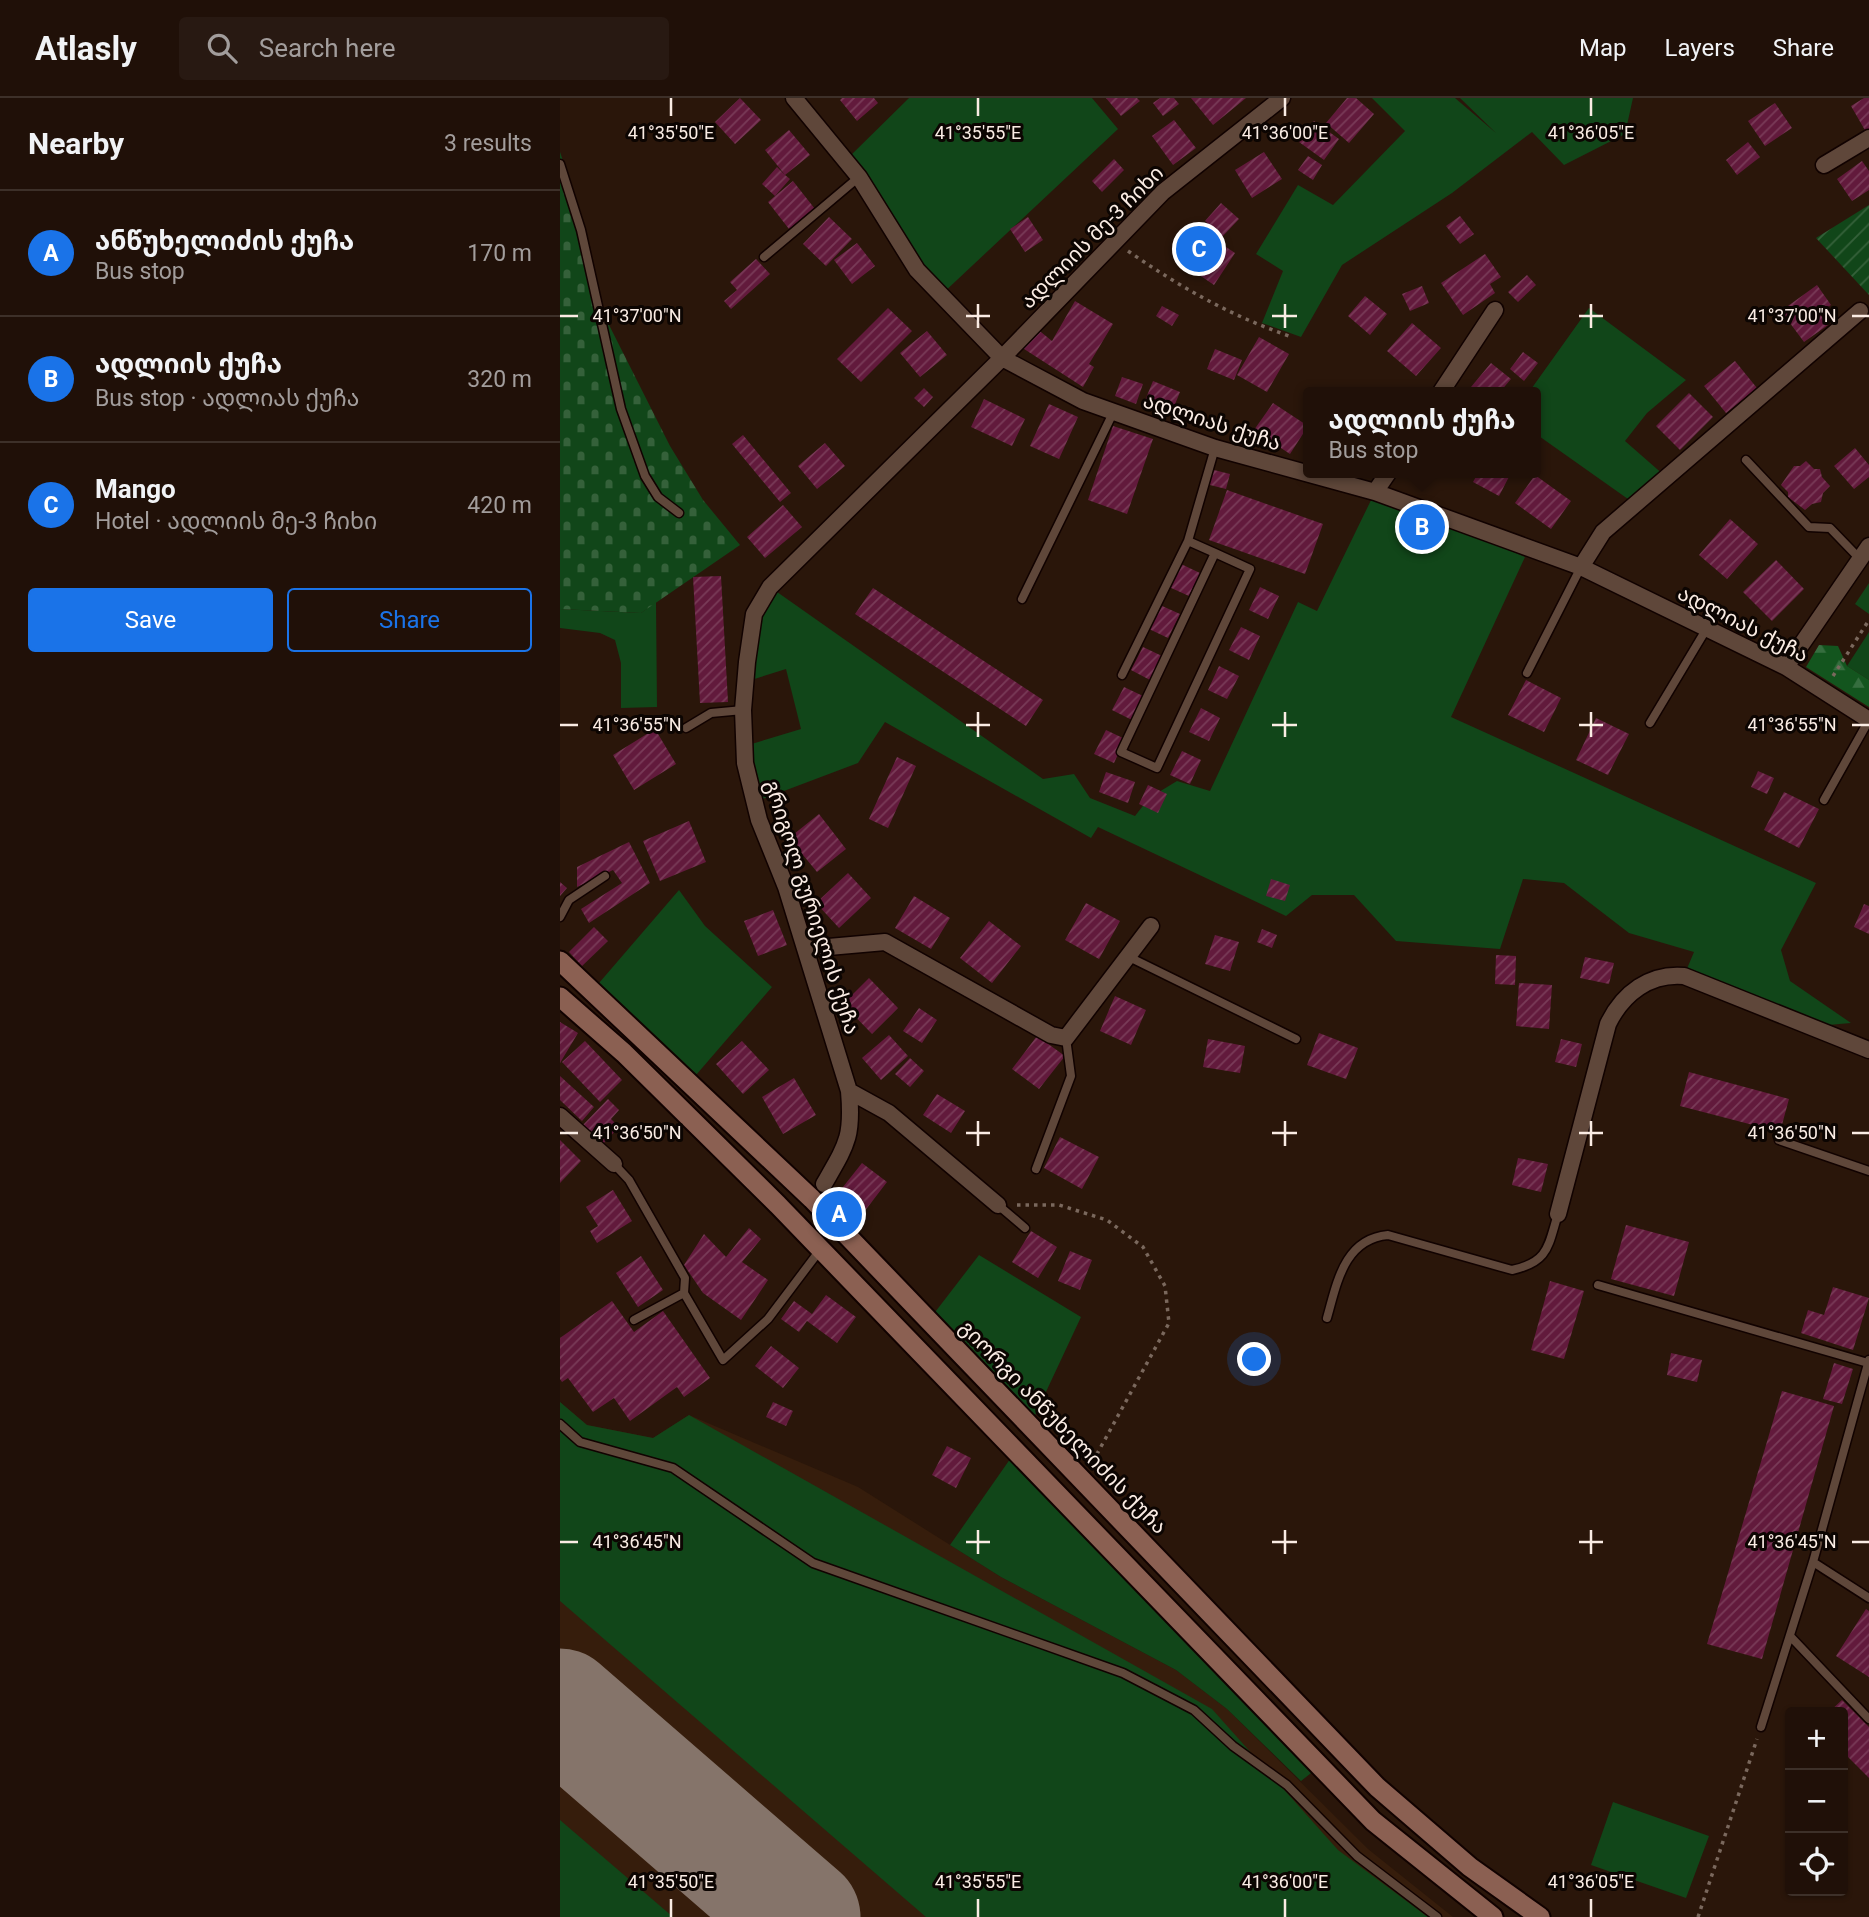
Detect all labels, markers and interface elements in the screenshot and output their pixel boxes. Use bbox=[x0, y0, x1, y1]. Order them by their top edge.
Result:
search box bbox=[179, 17, 669, 80]
text: Atlasly bbox=[35, 29, 137, 68]
icon: search bbox=[203, 29, 241, 67]
text: Search here bbox=[259, 33, 396, 63]
text: Map bbox=[1579, 34, 1627, 62]
text: Layers bbox=[1665, 34, 1735, 62]
text: Share bbox=[1773, 34, 1834, 62]
text: 41°35'50"E bbox=[628, 122, 714, 143]
text: 41°35'55"E bbox=[935, 122, 1021, 143]
text: 41°36'00"E bbox=[1242, 122, 1328, 143]
text: 41°36'05"E bbox=[1548, 122, 1634, 143]
text: Nearby bbox=[28, 126, 124, 161]
text: 3 results bbox=[444, 130, 532, 157]
street label: ადლიის მე-3 ჩიხი bbox=[1016, 161, 1169, 314]
pin: C bbox=[1176, 223, 1222, 275]
text: ანწუხელიძის ქუჩა bbox=[95, 226, 354, 256]
text: A bbox=[43, 240, 59, 267]
text: 170 m bbox=[467, 240, 532, 267]
text: Bus stop bbox=[95, 258, 185, 285]
text: 41°37'00"N bbox=[592, 305, 682, 326]
text: 41°37'00"N bbox=[1747, 305, 1837, 326]
text: ადლიის ქუჩა bbox=[95, 349, 282, 379]
text: B bbox=[44, 366, 58, 393]
text: 320 m bbox=[467, 366, 532, 393]
text: Bus stop · ადლიას ქუჩა bbox=[95, 385, 359, 412]
popup bbox=[1303, 387, 1541, 478]
street label: ადლიას ქუჩა bbox=[1140, 388, 1284, 457]
text: ადლიის ქუჩა bbox=[1329, 405, 1515, 435]
text: Bus stop bbox=[1329, 437, 1418, 464]
text: Mango bbox=[95, 474, 176, 504]
text: C bbox=[43, 492, 59, 519]
text: 420 m bbox=[467, 492, 532, 519]
pin: B bbox=[1399, 501, 1445, 553]
text: Hotel · ადლიის მე-3 ჩიხი bbox=[95, 508, 377, 535]
street label: ადლიას ქუჩა bbox=[1673, 581, 1812, 668]
button: Save bbox=[28, 588, 273, 652]
button: Share bbox=[287, 588, 532, 652]
text: 41°36'55"N bbox=[592, 714, 682, 735]
text: 41°36'55"N bbox=[1747, 714, 1837, 735]
street label: გრიგოლ გურიელის ქუჩა bbox=[759, 777, 865, 1037]
text: 41°36'50"N bbox=[592, 1122, 682, 1143]
text: 41°36'50"N bbox=[1747, 1122, 1837, 1143]
pin: A bbox=[816, 1188, 862, 1240]
street label: გიორგი ანწუხელიძის ქუჩა bbox=[954, 1315, 1172, 1540]
your location bbox=[1237, 1342, 1271, 1376]
text: 41°36'45"N bbox=[592, 1531, 682, 1552]
text: 41°36'45"N bbox=[1747, 1531, 1837, 1552]
map controls bbox=[1785, 1707, 1848, 1896]
button: + bbox=[1785, 1707, 1848, 1770]
button: − bbox=[1785, 1770, 1848, 1833]
button: locate bbox=[1785, 1833, 1848, 1896]
text: 41°35'50"E bbox=[628, 1871, 714, 1892]
text: 41°35'55"E bbox=[935, 1871, 1021, 1892]
text: 41°36'00"E bbox=[1242, 1871, 1328, 1892]
text: 41°36'05"E bbox=[1548, 1871, 1634, 1892]

